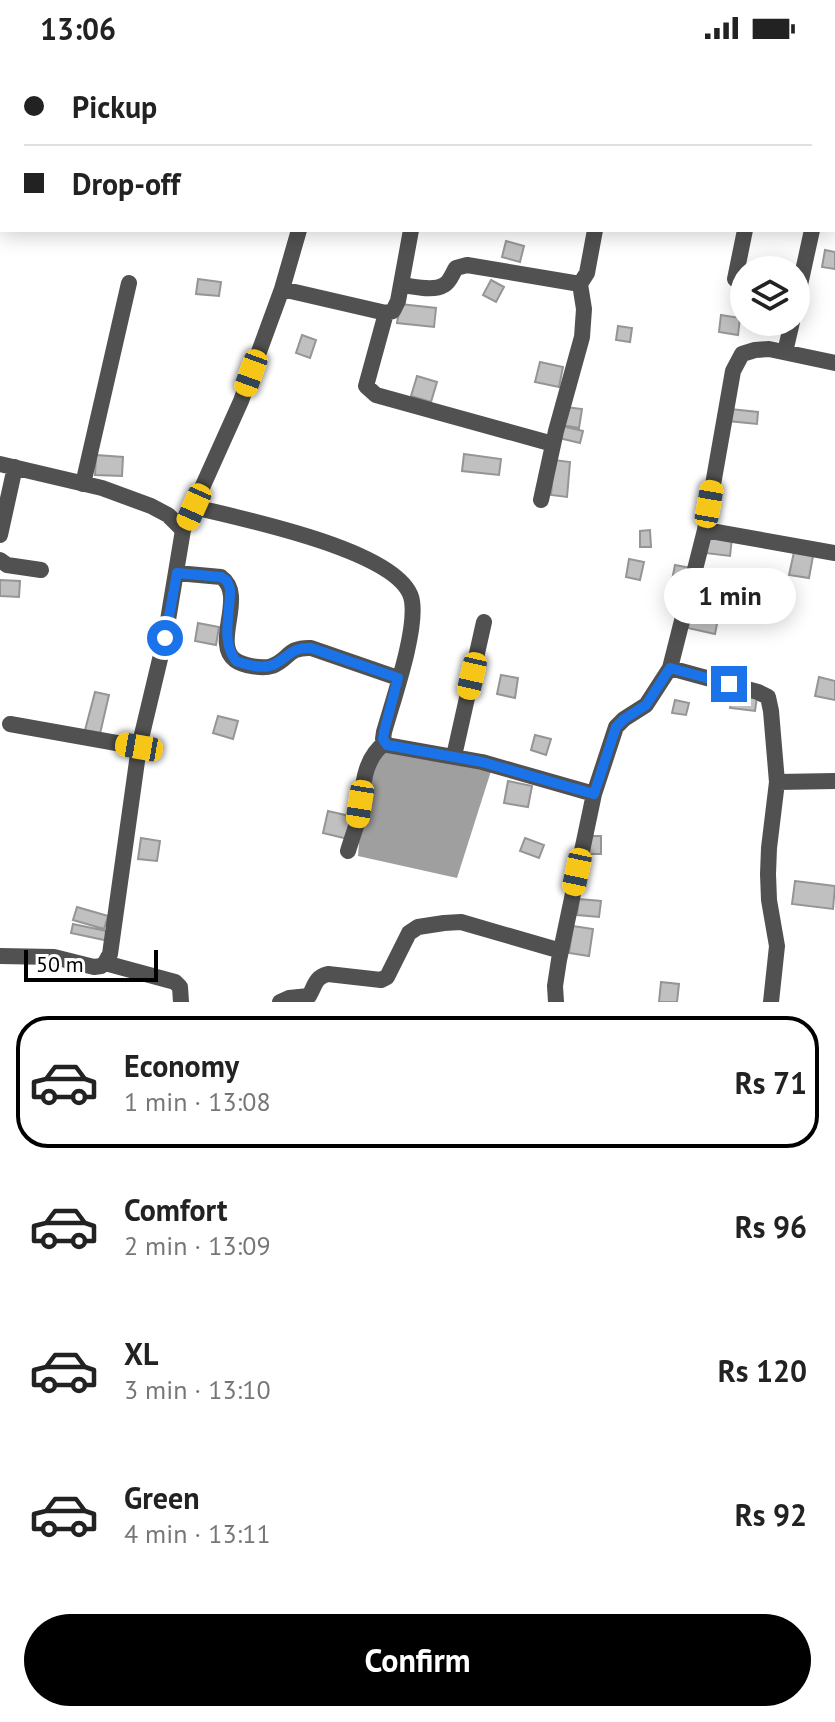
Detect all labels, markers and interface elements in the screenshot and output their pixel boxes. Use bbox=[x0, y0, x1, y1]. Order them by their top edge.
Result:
text: 13:06 bbox=[40, 9, 116, 48]
text: Pickup bbox=[72, 87, 157, 126]
text: Drop-off bbox=[72, 164, 180, 203]
map controls bbox=[730, 256, 810, 336]
button: layers bbox=[730, 256, 810, 336]
car bbox=[232, 346, 270, 400]
car bbox=[693, 478, 725, 530]
car bbox=[173, 480, 215, 534]
callout: 1 min bbox=[663, 568, 795, 624]
text: 1 min bbox=[698, 579, 762, 612]
route start bbox=[147, 620, 183, 656]
car bbox=[455, 650, 489, 702]
route end bbox=[711, 666, 747, 702]
car bbox=[113, 731, 165, 763]
car bbox=[344, 778, 376, 830]
car bbox=[560, 846, 594, 898]
scale bar bbox=[24, 946, 158, 982]
text: 50 m bbox=[36, 950, 84, 978]
icon: car bbox=[28, 1046, 100, 1118]
text: Economy bbox=[124, 1046, 239, 1085]
text: Rs 71 bbox=[735, 1063, 807, 1102]
text: 1 min · 13:08 bbox=[124, 1085, 271, 1118]
icon: car bbox=[28, 1190, 100, 1262]
text: Comfort bbox=[124, 1190, 227, 1229]
text: Rs 96 bbox=[735, 1207, 807, 1246]
text: 2 min · 13:09 bbox=[124, 1229, 271, 1262]
icon: car bbox=[28, 1334, 100, 1406]
text: XL bbox=[124, 1334, 158, 1373]
text: Rs 120 bbox=[718, 1351, 807, 1390]
text: 3 min · 13:10 bbox=[124, 1373, 271, 1406]
icon: car bbox=[28, 1478, 100, 1550]
text: Green bbox=[124, 1478, 199, 1517]
text: Rs 92 bbox=[735, 1495, 807, 1534]
text: 4 min · 13:11 bbox=[124, 1517, 271, 1550]
button: Confirm bbox=[24, 1614, 811, 1706]

